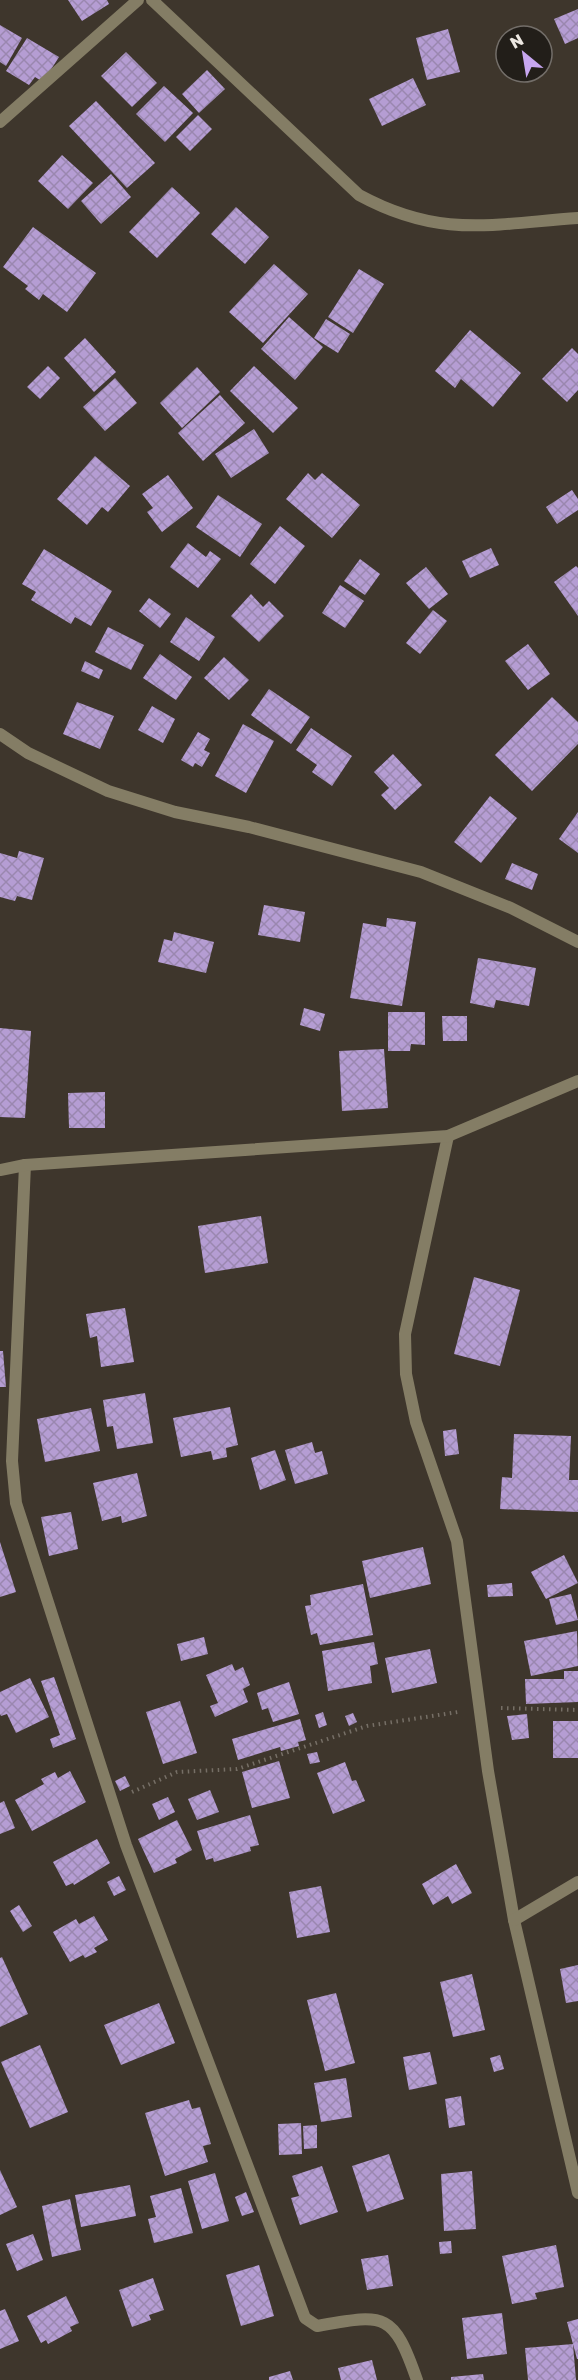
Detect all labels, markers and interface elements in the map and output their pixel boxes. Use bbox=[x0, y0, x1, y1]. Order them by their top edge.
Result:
north arrow bbox=[494, 24, 554, 84]
text: N bbox=[506, 29, 527, 53]

